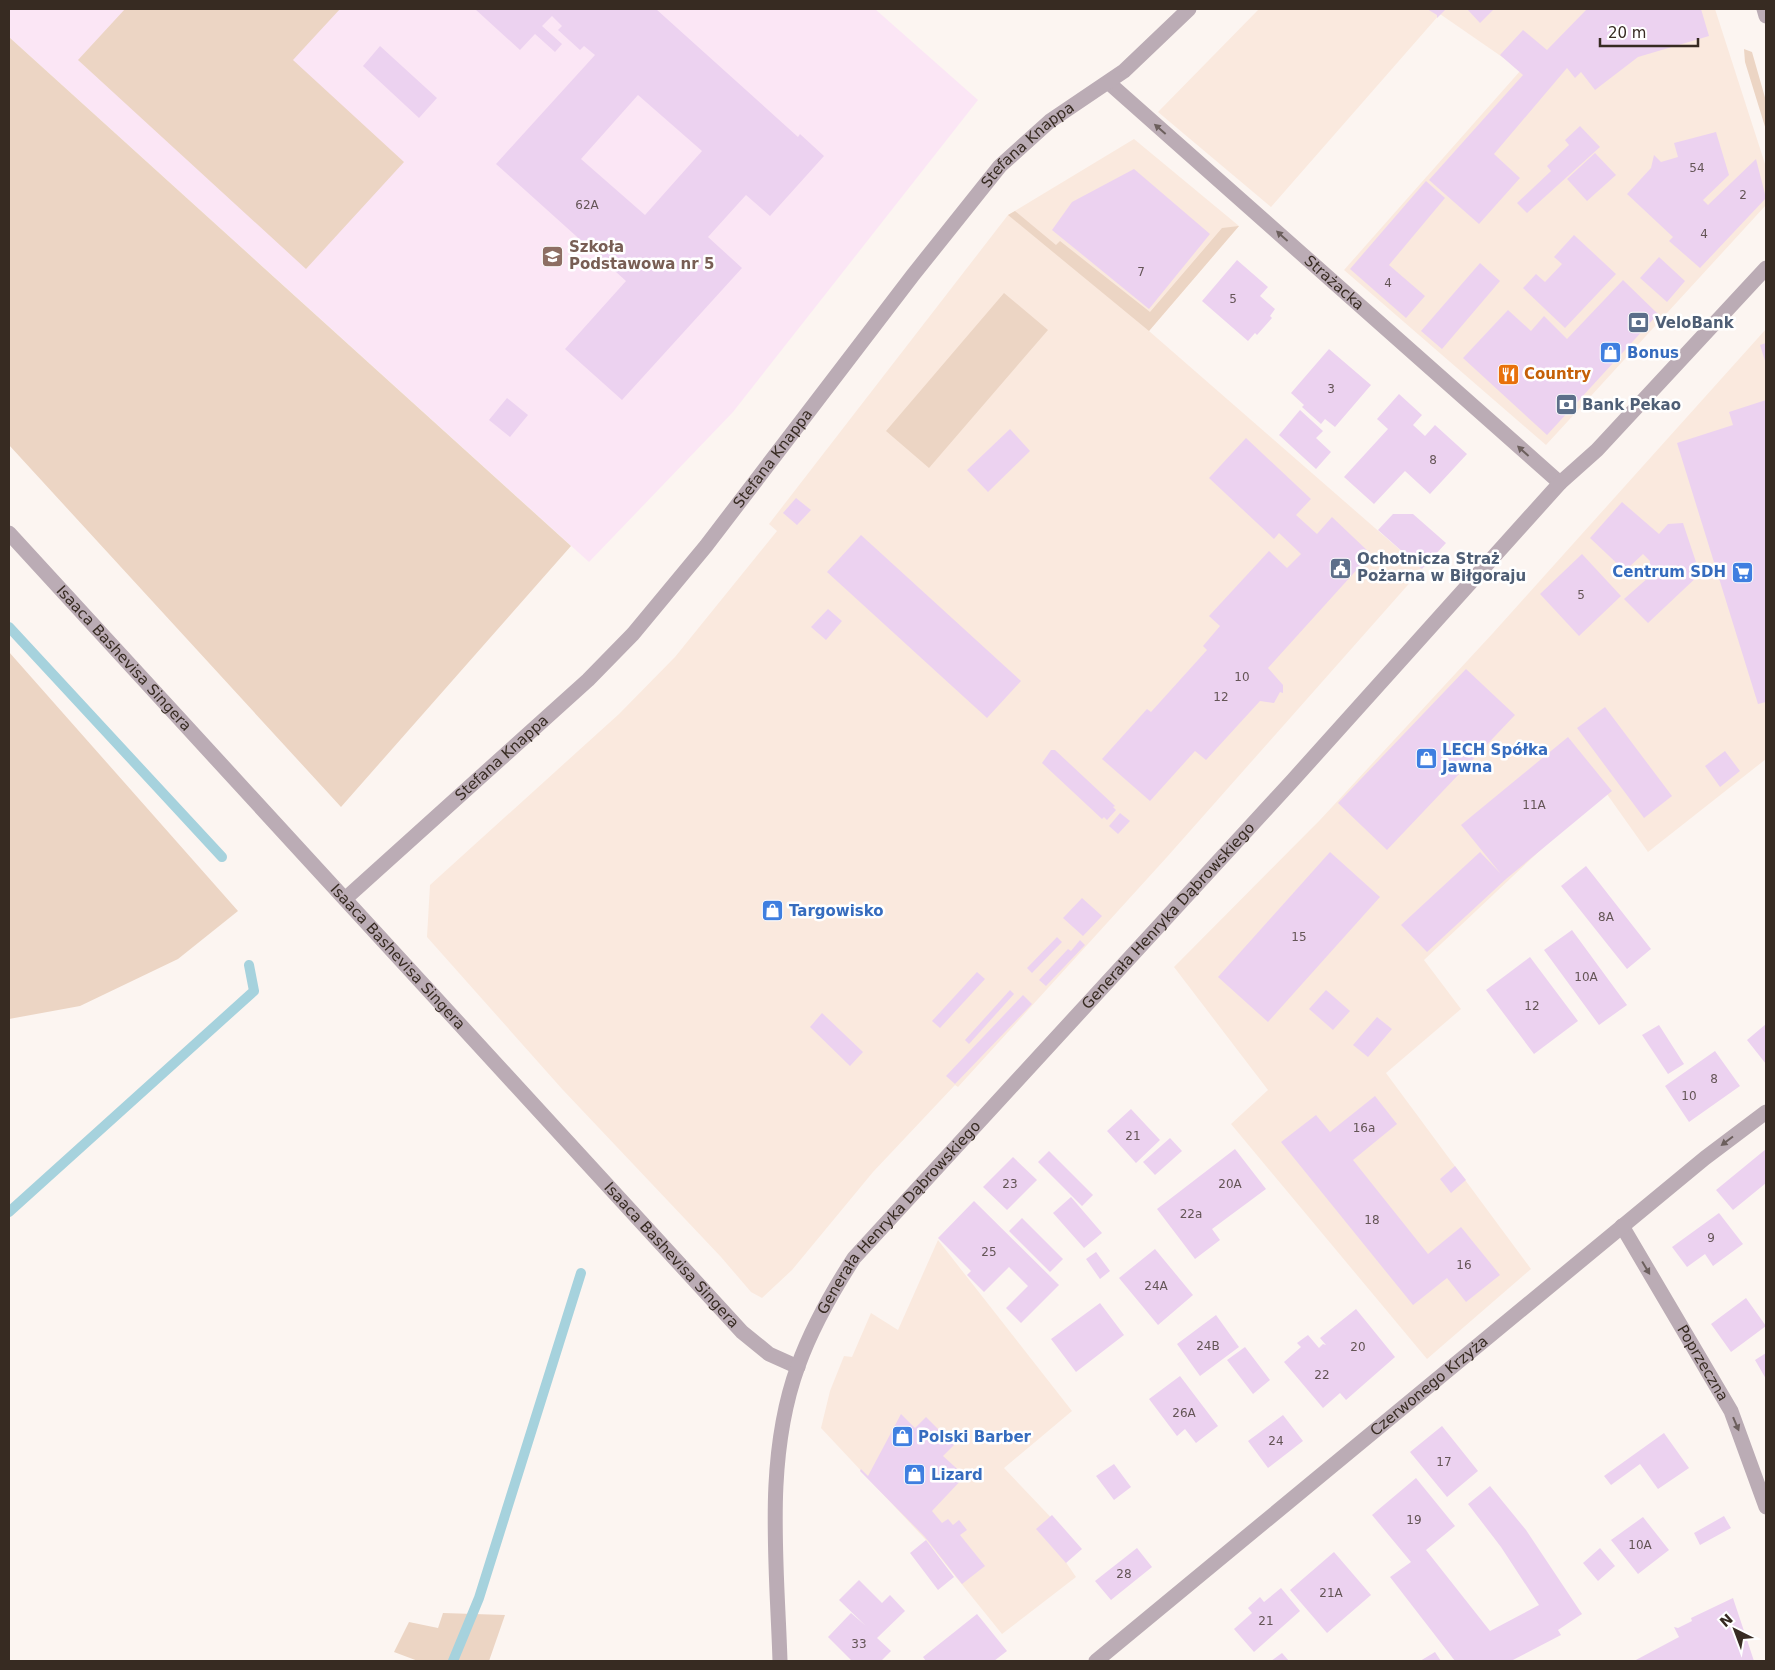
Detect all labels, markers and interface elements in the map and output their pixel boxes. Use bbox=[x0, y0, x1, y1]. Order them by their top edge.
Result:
scale bar bbox=[1600, 15, 1698, 47]
text: 20 m bbox=[1608, 24, 1646, 42]
street label: Stefana Knappa bbox=[977, 98, 1078, 191]
one-way arrow bbox=[1154, 123, 1166, 135]
house number: 54 bbox=[1689, 161, 1705, 175]
house number: 2 bbox=[1739, 188, 1747, 202]
house number: 62A bbox=[575, 198, 600, 212]
house number: 4 bbox=[1700, 227, 1708, 241]
one-way arrow bbox=[1276, 230, 1288, 242]
place label: Szkoła Podstawowa nr 5 bbox=[569, 238, 714, 273]
school or university icon: Szkoła Podstawowa nr 5 bbox=[541, 244, 565, 268]
street label: Strażacka bbox=[1301, 252, 1368, 314]
house number: 7 bbox=[1137, 265, 1145, 279]
house number: 4 bbox=[1384, 276, 1392, 290]
house number: 5 bbox=[1229, 292, 1237, 306]
bank icon: VeloBank bbox=[1627, 311, 1651, 335]
place label: VeloBank bbox=[1655, 314, 1735, 332]
shop icon: Bonus bbox=[1599, 341, 1623, 365]
place label: Bonus bbox=[1627, 344, 1679, 362]
restaurant icon: Country bbox=[1496, 362, 1520, 386]
place label: Country bbox=[1524, 365, 1591, 383]
house number: 3 bbox=[1327, 382, 1335, 396]
bank icon: Bank Pekao bbox=[1554, 393, 1578, 417]
place label: Bank Pekao bbox=[1582, 396, 1681, 414]
street label: Stefana Knappa bbox=[729, 406, 816, 511]
one-way arrow bbox=[1518, 445, 1530, 457]
house number: 8 bbox=[1429, 453, 1437, 467]
place label: Ochotnicza Straż Pożarna w Biłgoraju bbox=[1357, 550, 1526, 585]
public building icon: Ochotnicza Straż Pożarna w Biłgoraju bbox=[1329, 556, 1353, 580]
supermarket icon: Centrum SDH bbox=[1730, 560, 1754, 584]
place label: Centrum SDH bbox=[1612, 563, 1726, 581]
street label: Isaaca Bashevisa Singera bbox=[53, 582, 195, 735]
house number: 5 bbox=[1577, 588, 1585, 602]
house number: 10 bbox=[1234, 670, 1250, 684]
house number: 12 bbox=[1213, 690, 1229, 704]
street label: Stefana Knappa bbox=[451, 711, 552, 804]
place label: LECH Spółka Jawna bbox=[1441, 741, 1548, 776]
shop icon: LECH Spółka Jawna bbox=[1414, 747, 1438, 771]
house number: 11A bbox=[1522, 798, 1547, 812]
street label: Generała Henryka Dąbrowskiego bbox=[1078, 819, 1258, 1013]
street label: Isaaca Bashevisa Singera bbox=[326, 880, 469, 1033]
shop icon: Targowisko bbox=[761, 899, 785, 923]
place label: Targowisko bbox=[789, 902, 884, 920]
house number: 8A bbox=[1598, 910, 1615, 924]
house number: 15 bbox=[1291, 930, 1307, 944]
house number: 10A bbox=[1574, 970, 1599, 984]
house number: 12 bbox=[1524, 999, 1540, 1013]
house number: 8 bbox=[1710, 1072, 1718, 1086]
house number: 10 bbox=[1681, 1089, 1697, 1103]
street label: Generała Henryka Dąbrowskiego bbox=[813, 1117, 984, 1317]
house number: 16a bbox=[1353, 1121, 1375, 1135]
house number: 21 bbox=[1125, 1129, 1141, 1143]
one-way arrow bbox=[1720, 1136, 1734, 1146]
house number: 23 bbox=[1002, 1177, 1018, 1191]
house number: 20A bbox=[1218, 1177, 1243, 1191]
street label: Isaaca Bashevisa Singera bbox=[600, 1179, 743, 1332]
house number: 22a bbox=[1180, 1207, 1202, 1221]
house number: 18 bbox=[1364, 1213, 1380, 1227]
house number: 9 bbox=[1707, 1231, 1715, 1245]
house number: 25 bbox=[981, 1245, 997, 1259]
house number: 16 bbox=[1456, 1258, 1472, 1272]
one-way arrow bbox=[1642, 1262, 1651, 1275]
house number: 24A bbox=[1144, 1279, 1169, 1293]
street label: Poprzeczna bbox=[1673, 1322, 1732, 1404]
street label: Czerwonego Krzyża bbox=[1367, 1332, 1492, 1440]
house number: 24B bbox=[1196, 1339, 1220, 1353]
house number: 20 bbox=[1350, 1340, 1366, 1354]
house number: 22 bbox=[1314, 1368, 1330, 1382]
house number: 26A bbox=[1172, 1406, 1197, 1420]
one-way arrow bbox=[1732, 1417, 1740, 1432]
shop icon: Polski Barber bbox=[890, 1425, 914, 1449]
place label: Polski Barber bbox=[918, 1428, 1032, 1446]
house number: 24 bbox=[1268, 1434, 1284, 1448]
house number: 17 bbox=[1436, 1455, 1452, 1469]
shop icon: Lizard bbox=[903, 1463, 927, 1487]
place label: Lizard bbox=[931, 1466, 983, 1484]
house number: 19 bbox=[1406, 1513, 1422, 1527]
house number: 10A bbox=[1628, 1538, 1653, 1552]
house number: 28 bbox=[1116, 1567, 1132, 1581]
house number: 21A bbox=[1319, 1586, 1344, 1600]
north arrow bbox=[1710, 1605, 1760, 1655]
text: N bbox=[1717, 1610, 1736, 1630]
house number: 21 bbox=[1258, 1614, 1274, 1628]
house number: 33 bbox=[851, 1637, 867, 1651]

